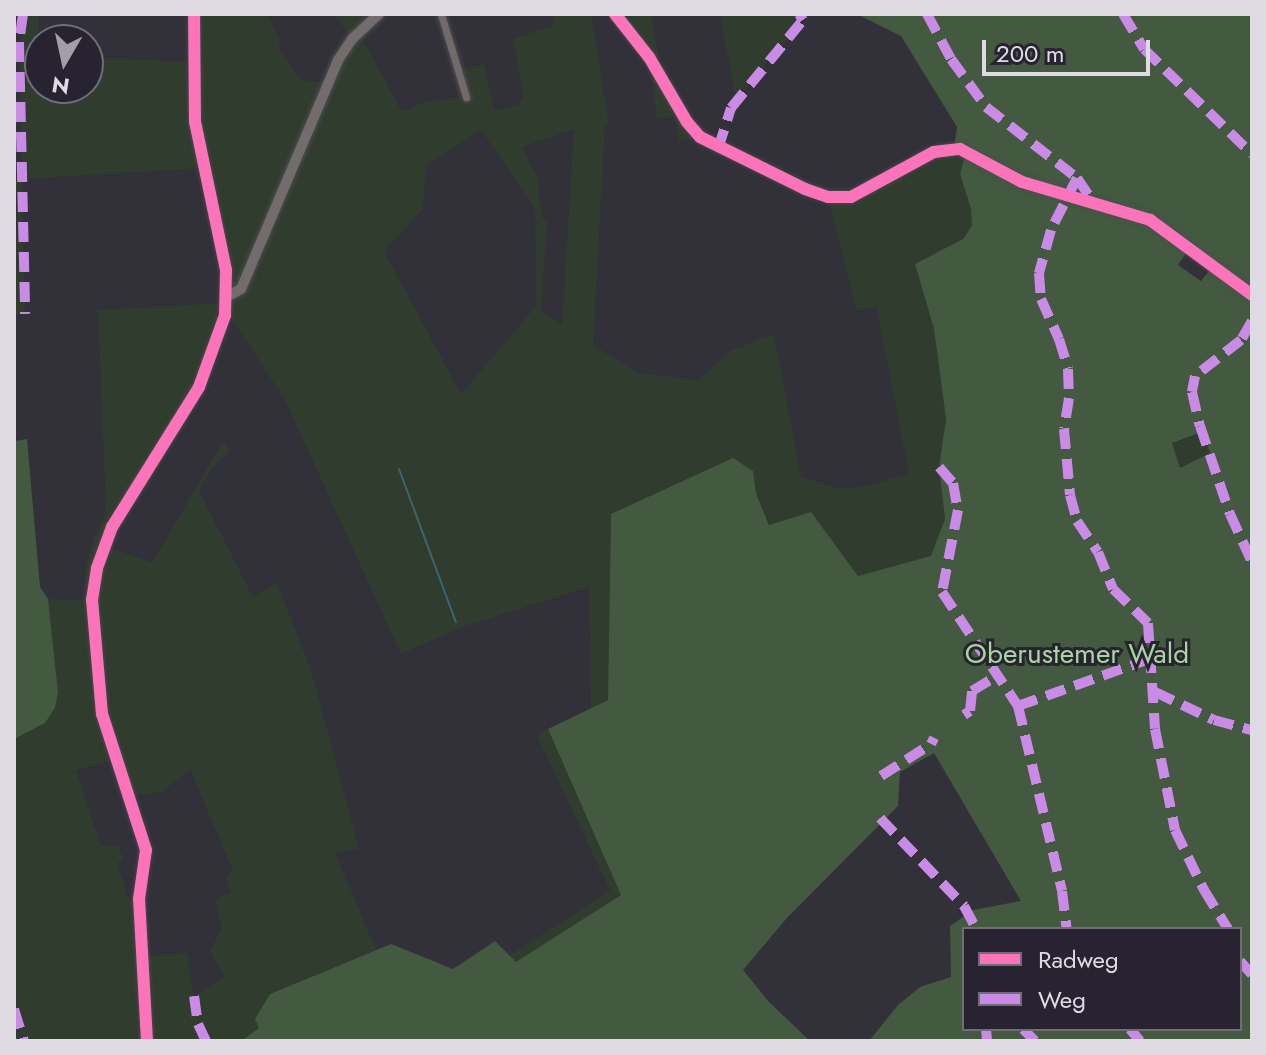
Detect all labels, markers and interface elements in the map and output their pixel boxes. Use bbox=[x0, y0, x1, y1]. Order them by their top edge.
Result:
north arrow bbox=[24, 24, 104, 104]
scale bar bbox=[986, 24, 1154, 74]
text: 200 m bbox=[996, 36, 1064, 71]
text: N bbox=[49, 69, 72, 103]
park label: Oberustemer Wald bbox=[965, 637, 1189, 671]
legend bbox=[962, 927, 1242, 1031]
text: Radweg bbox=[1038, 942, 1119, 977]
text: Weg bbox=[1038, 982, 1086, 1017]

